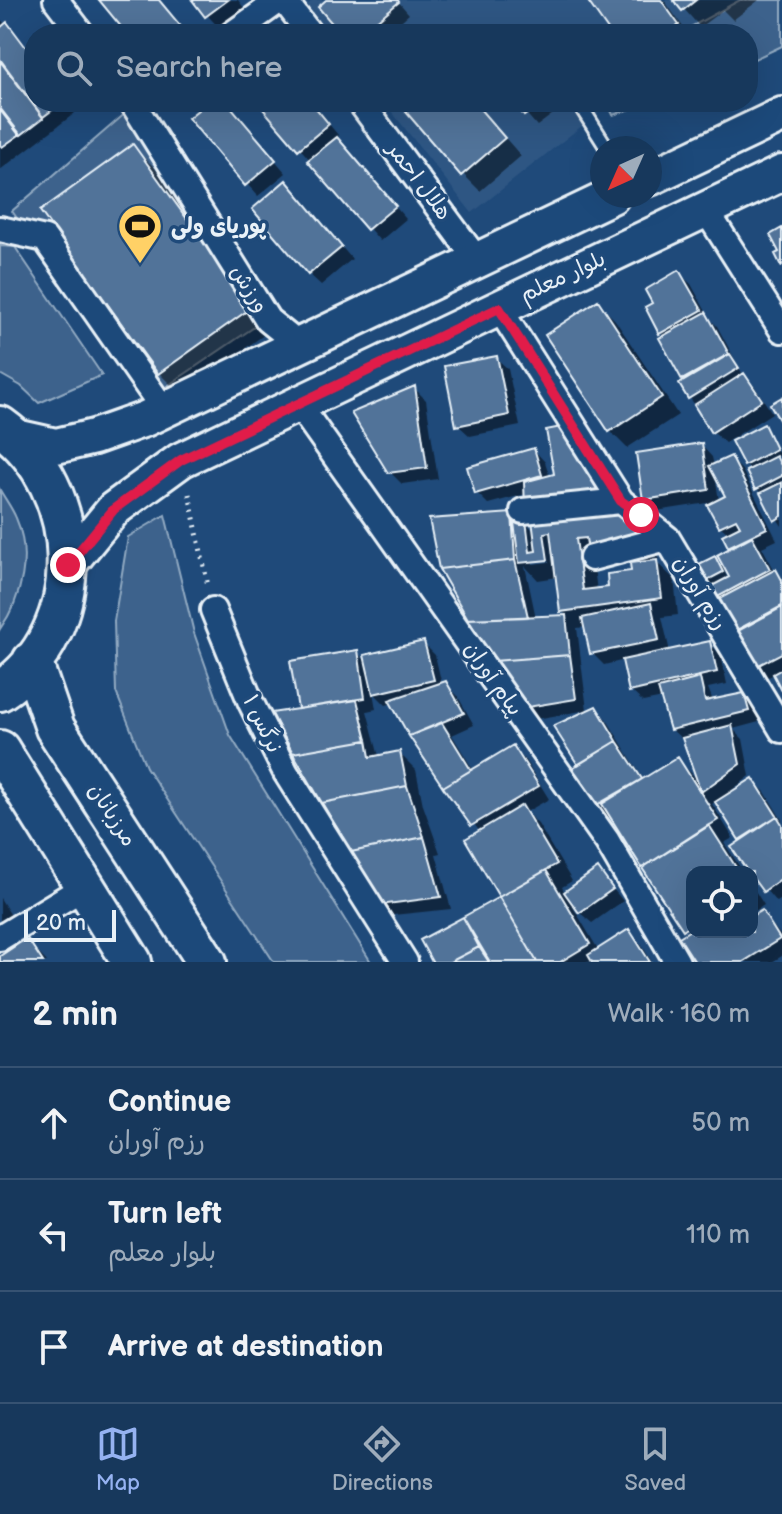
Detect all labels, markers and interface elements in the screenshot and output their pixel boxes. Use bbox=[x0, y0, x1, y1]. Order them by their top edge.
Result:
search box bbox=[24, 24, 758, 112]
icon: search bbox=[52, 46, 96, 90]
text: Search here bbox=[116, 50, 282, 86]
street label: هلال احمر bbox=[379, 135, 457, 226]
north arrow bbox=[590, 136, 662, 208]
sports icon: پوریای ولی bbox=[116, 202, 164, 265]
place label: پوریای ولی bbox=[171, 213, 267, 240]
street label: بلوار معلم bbox=[516, 245, 611, 310]
street label: ورزش bbox=[224, 260, 274, 318]
route start bbox=[623, 497, 659, 533]
route end bbox=[50, 547, 86, 583]
street label: رزم آوران bbox=[665, 551, 733, 636]
street label: پیام آوران bbox=[456, 637, 528, 723]
street label: نرگس ۱ bbox=[236, 691, 288, 757]
street label: مرزبانان bbox=[82, 778, 142, 852]
map controls bbox=[686, 866, 758, 938]
button: locate bbox=[686, 866, 758, 938]
scale bar bbox=[24, 906, 116, 942]
text: 20 m bbox=[36, 910, 86, 937]
text: 2 min bbox=[32, 994, 118, 1035]
text: Walk · 160 m bbox=[608, 999, 750, 1030]
text: Continue bbox=[108, 1084, 231, 1120]
icon: ahead bbox=[32, 1101, 76, 1145]
text: 50 m bbox=[691, 1108, 750, 1139]
text: رزم آوران bbox=[108, 1126, 205, 1157]
text: Turn left bbox=[108, 1196, 222, 1232]
icon: left bbox=[32, 1213, 76, 1257]
text: 110 m bbox=[686, 1220, 750, 1251]
text: بلوار معلم bbox=[108, 1238, 216, 1269]
icon: arrive bbox=[32, 1325, 76, 1369]
text: Arrive at destination bbox=[108, 1329, 384, 1365]
tab: Map bbox=[96, 1422, 140, 1497]
tab: Directions bbox=[332, 1422, 433, 1497]
tab: Saved bbox=[624, 1422, 686, 1497]

